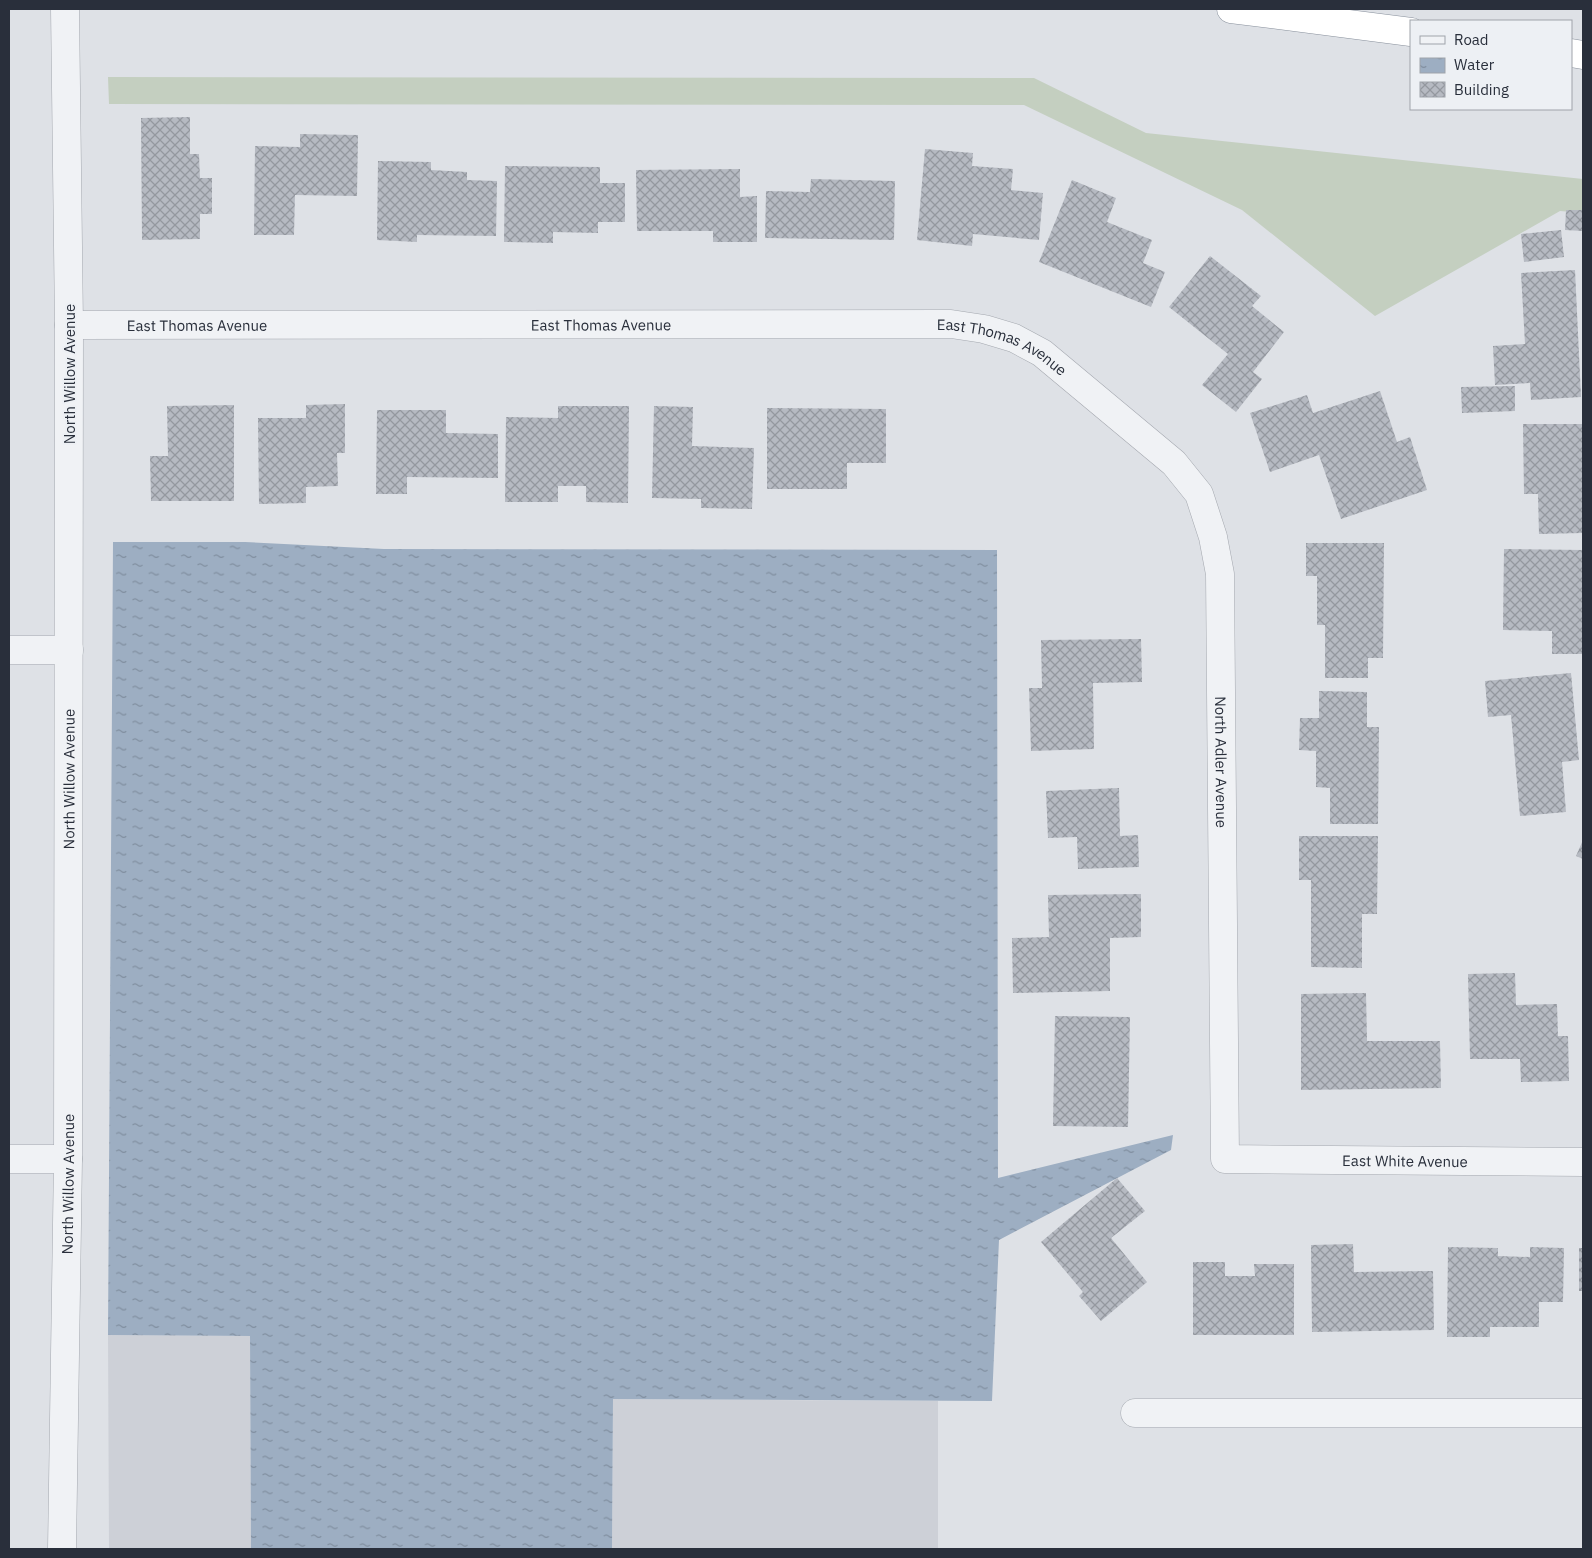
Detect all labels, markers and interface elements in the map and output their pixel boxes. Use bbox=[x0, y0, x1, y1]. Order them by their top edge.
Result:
legend bbox=[1410, 20, 1572, 110]
text: Road bbox=[1454, 30, 1489, 49]
text: Water bbox=[1454, 55, 1495, 74]
text: Building bbox=[1454, 80, 1509, 99]
street label: North Willow Avenue bbox=[60, 304, 79, 444]
street label: East Thomas Avenue bbox=[937, 314, 1071, 379]
street label: East Thomas Avenue bbox=[127, 315, 267, 334]
street label: East Thomas Avenue bbox=[531, 315, 671, 334]
street label: North Adler Avenue bbox=[1212, 696, 1232, 828]
street label: North Willow Avenue bbox=[59, 709, 78, 849]
street label: North Willow Avenue bbox=[57, 1114, 78, 1255]
street label: East White Avenue bbox=[1342, 1150, 1468, 1171]

